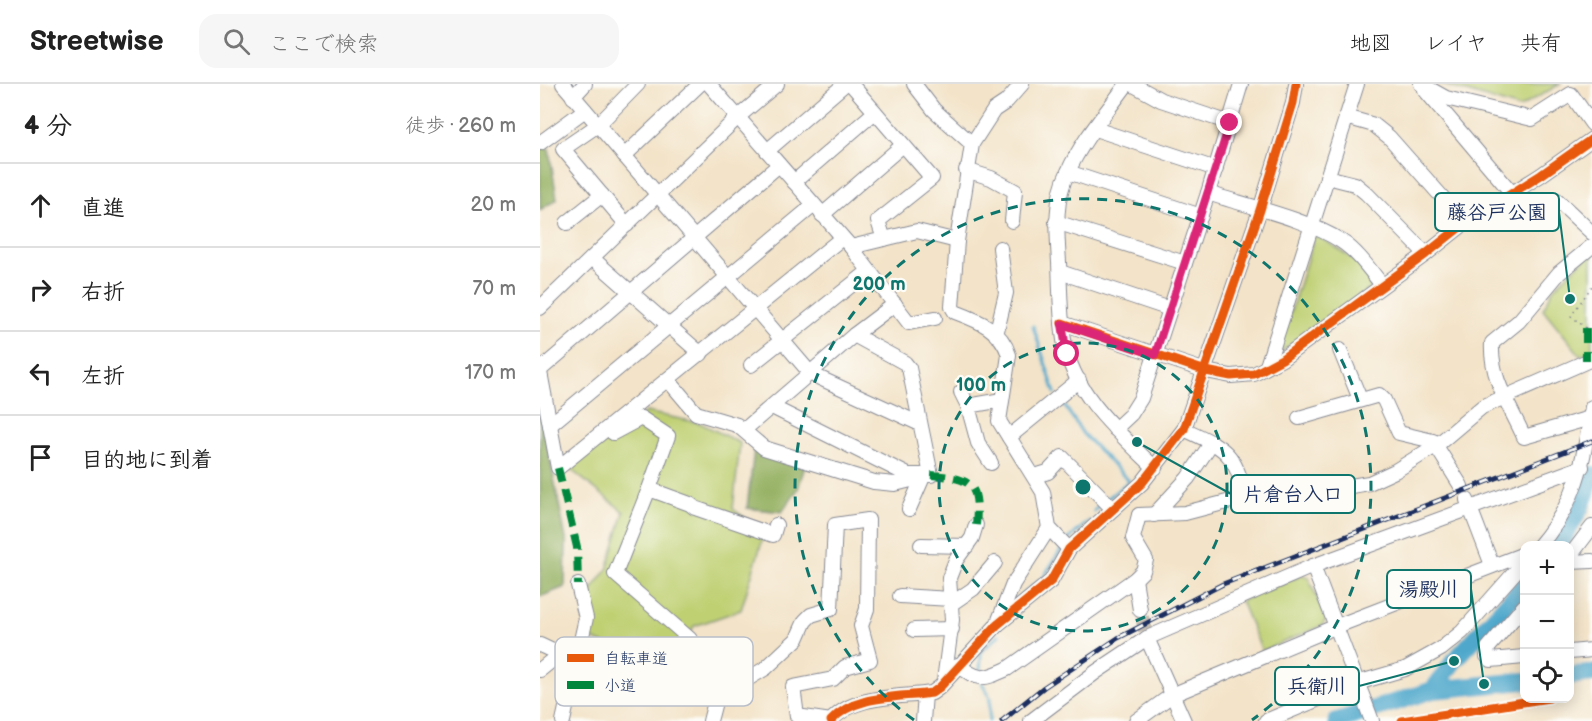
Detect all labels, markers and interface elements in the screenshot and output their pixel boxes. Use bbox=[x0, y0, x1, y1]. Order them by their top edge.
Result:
search box bbox=[199, 14, 619, 68]
text: Streetwise bbox=[30, 25, 163, 58]
icon: search bbox=[220, 25, 253, 58]
text: ここで検索 bbox=[268, 31, 379, 58]
text: 地図 bbox=[1350, 31, 1392, 56]
text: レイヤ bbox=[1425, 31, 1487, 56]
text: 共有 bbox=[1520, 31, 1562, 56]
route end bbox=[1216, 109, 1242, 135]
text: 4 分 bbox=[24, 111, 72, 142]
text: 徒歩 · 260 m bbox=[405, 114, 516, 138]
icon: ahead bbox=[24, 189, 57, 222]
text: 20 m bbox=[471, 193, 516, 217]
callout: 藤谷戸公園 bbox=[1435, 193, 1559, 231]
text: 直進 bbox=[81, 195, 125, 222]
text: 藤谷戸公園 bbox=[1447, 201, 1547, 225]
icon: right bbox=[24, 273, 57, 306]
text: 200 m bbox=[852, 274, 906, 295]
text: 70 m bbox=[472, 277, 516, 301]
text: 右折 bbox=[81, 279, 125, 306]
route start bbox=[1053, 340, 1079, 366]
icon: left bbox=[24, 357, 57, 390]
text: 170 m bbox=[465, 361, 516, 385]
text: 左折 bbox=[81, 363, 125, 390]
text: 100 m bbox=[956, 375, 1006, 396]
icon: arrive bbox=[24, 441, 57, 474]
text: 目的地に到着 bbox=[81, 447, 213, 474]
callout: 片倉台入口 bbox=[1231, 475, 1355, 513]
centre of rings bbox=[1073, 477, 1093, 497]
text: 片倉台入口 bbox=[1243, 483, 1343, 507]
map controls bbox=[1520, 541, 1574, 703]
button: + bbox=[1520, 541, 1574, 595]
callout: 湯殿川 bbox=[1387, 570, 1471, 608]
text: 湯殿川 bbox=[1399, 578, 1459, 602]
button: − bbox=[1520, 595, 1574, 649]
legend bbox=[555, 637, 753, 706]
button: locate bbox=[1520, 649, 1574, 703]
text: 自転車道 bbox=[604, 650, 668, 669]
callout: 兵衛川 bbox=[1275, 667, 1359, 705]
text: 兵衛川 bbox=[1287, 675, 1347, 699]
text: 小道 bbox=[604, 677, 636, 696]

